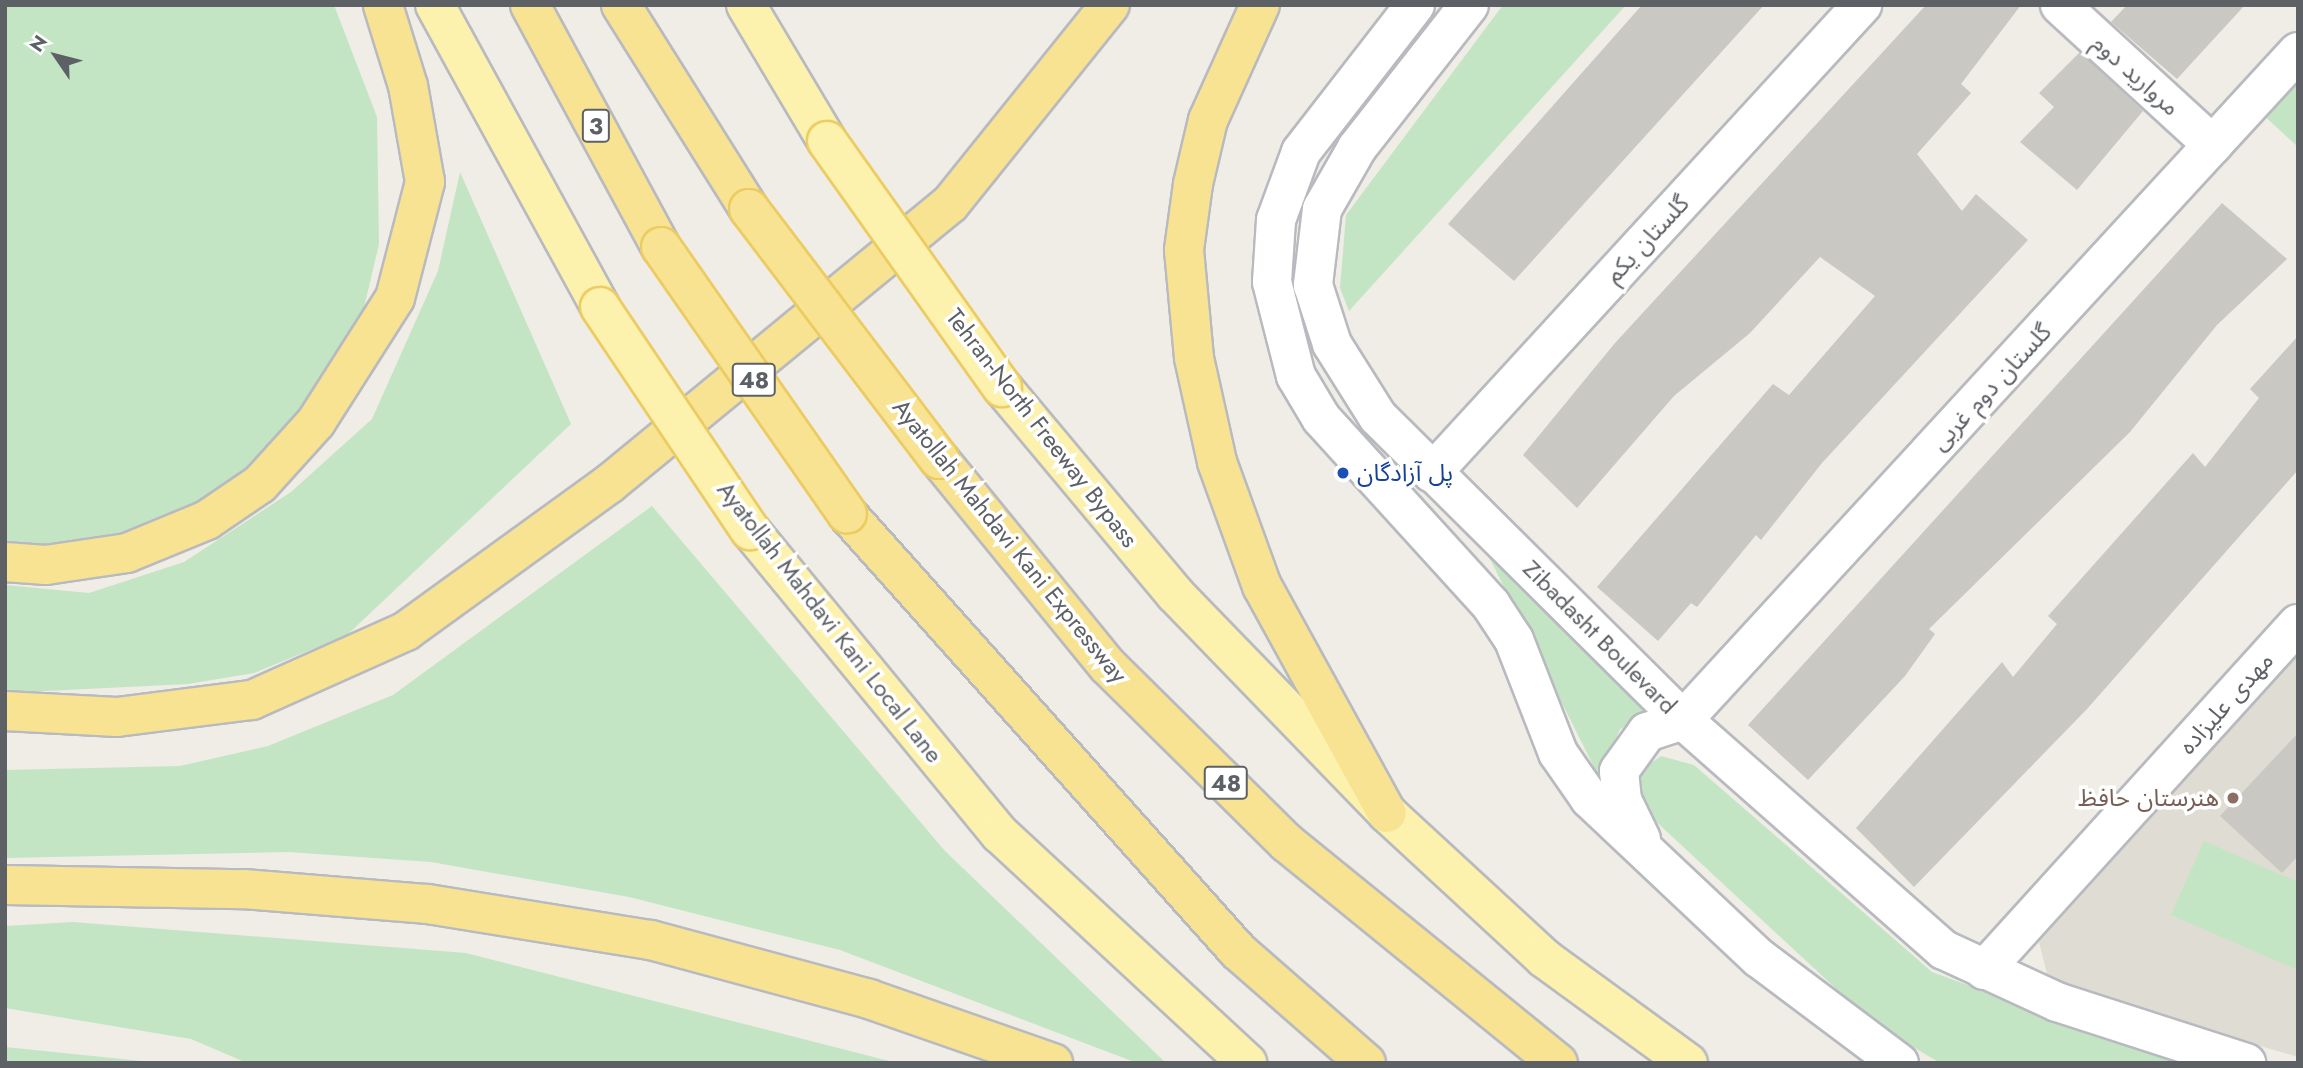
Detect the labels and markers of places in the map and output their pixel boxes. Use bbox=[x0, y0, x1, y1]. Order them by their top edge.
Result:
place label: پل آزادگان bbox=[1357, 459, 1453, 487]
marker: پل آزادگان bbox=[1335, 465, 1351, 481]
place label: هنرستان حافظ bbox=[2078, 784, 2219, 812]
marker: هنرستان حافظ bbox=[2225, 790, 2241, 806]

